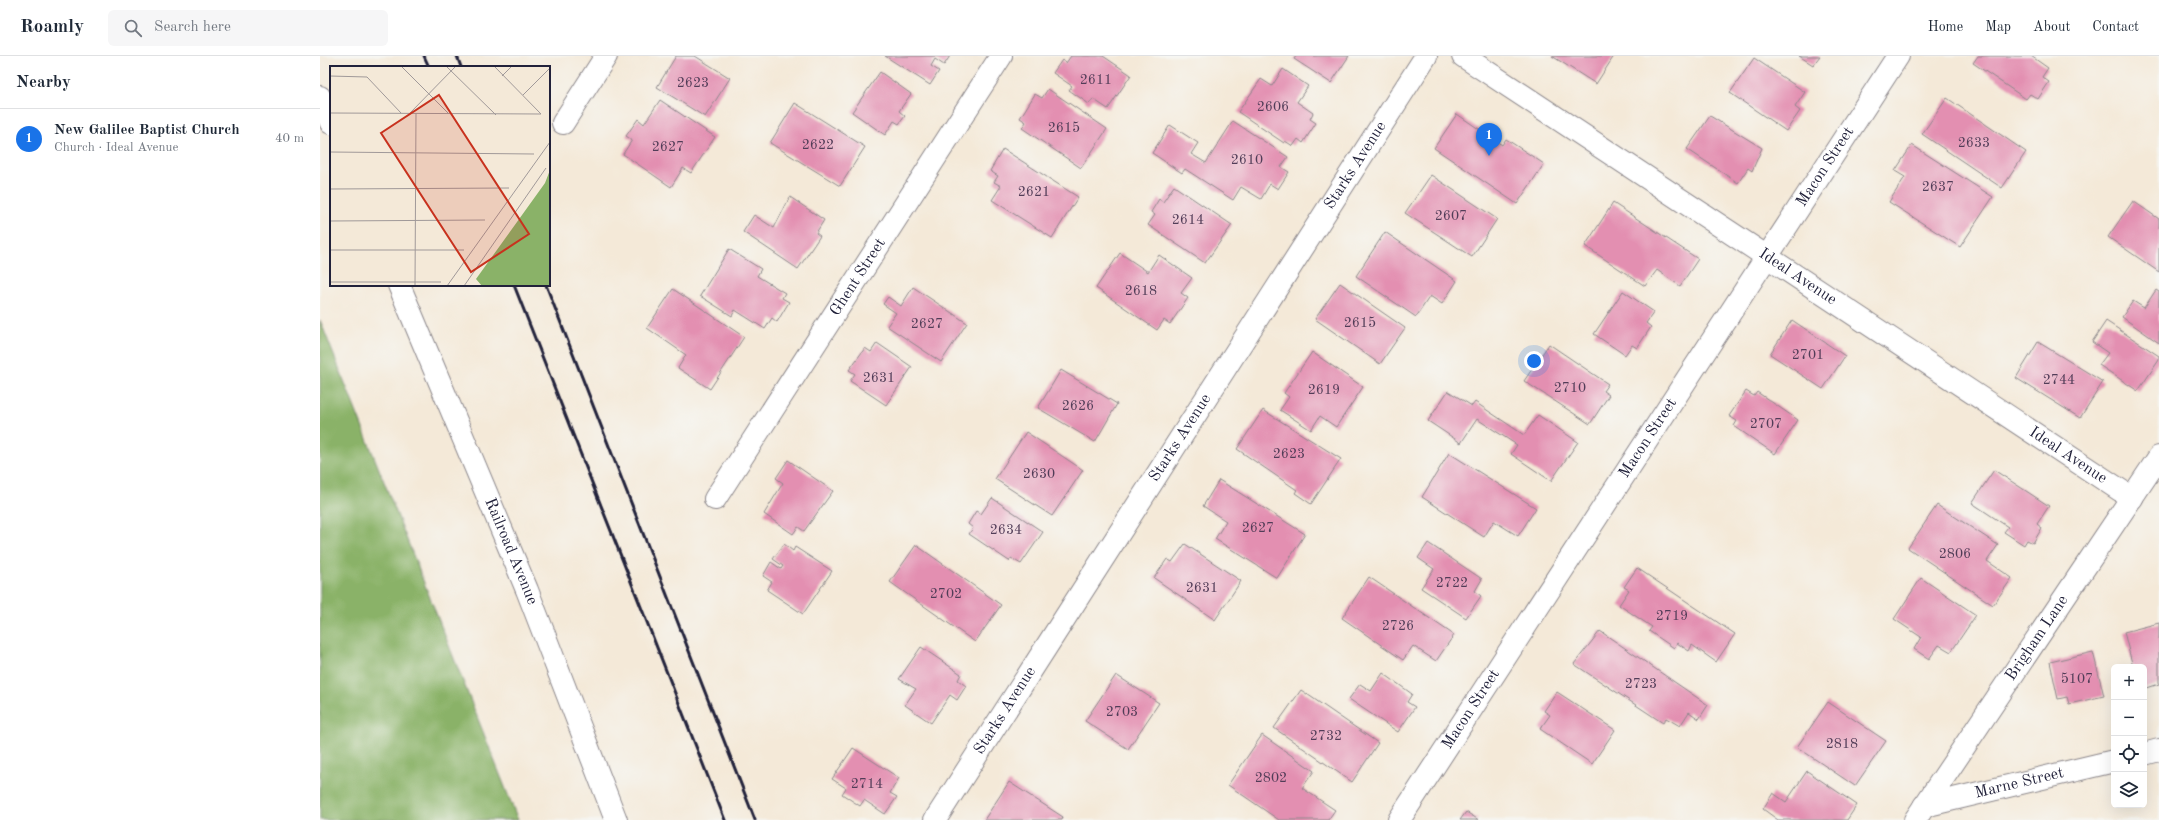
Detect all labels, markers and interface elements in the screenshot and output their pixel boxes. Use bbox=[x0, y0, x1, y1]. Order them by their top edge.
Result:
search box bbox=[108, 10, 388, 46]
icon: search bbox=[122, 17, 144, 39]
text: Roamly bbox=[20, 18, 84, 37]
text: Search here bbox=[154, 20, 231, 35]
text: Home bbox=[1928, 20, 1963, 34]
text: Map bbox=[1985, 20, 2011, 34]
text: About bbox=[2033, 20, 2070, 34]
text: Contact bbox=[2092, 20, 2139, 34]
inset map bbox=[330, 66, 550, 286]
house number: 2611 bbox=[1080, 73, 1112, 87]
text: Nearby bbox=[16, 74, 71, 91]
house number: 2623 bbox=[677, 76, 709, 90]
house number: 2606 bbox=[1257, 100, 1289, 114]
street label: Starks Avenue bbox=[1322, 119, 1390, 212]
house number: 2615 bbox=[1048, 121, 1080, 135]
text: New Galilee Baptist Church bbox=[54, 123, 240, 138]
pin: 1 bbox=[1476, 123, 1502, 156]
street label: Macon Street bbox=[1794, 124, 1858, 210]
text: 1 bbox=[25, 132, 33, 145]
text: 40 m bbox=[275, 132, 304, 145]
house number: 2633 bbox=[1958, 136, 1990, 150]
house number: 2622 bbox=[802, 138, 834, 152]
house number: 2627 bbox=[652, 140, 684, 154]
text: Church · Ideal Avenue bbox=[54, 141, 178, 154]
house number: 2610 bbox=[1231, 153, 1263, 167]
house number: 2637 bbox=[1922, 180, 1954, 194]
house number: 2621 bbox=[1018, 185, 1050, 199]
house number: 2607 bbox=[1435, 209, 1467, 223]
house number: 2614 bbox=[1172, 213, 1204, 227]
street label: Ghent Street bbox=[827, 235, 889, 319]
street label: Ideal Avenue bbox=[1756, 246, 1839, 308]
house number: 2618 bbox=[1125, 284, 1157, 298]
house number: 2615 bbox=[1344, 316, 1376, 330]
house number: 2627 bbox=[911, 317, 943, 331]
house number: 2701 bbox=[1792, 348, 1824, 362]
your location bbox=[1524, 351, 1544, 371]
house number: 2631 bbox=[863, 371, 895, 385]
house number: 2744 bbox=[2043, 373, 2075, 387]
house number: 2710 bbox=[1554, 381, 1586, 395]
house number: 2619 bbox=[1308, 383, 1340, 397]
street label: Starks Avenue bbox=[1147, 391, 1214, 485]
street label: Macon Street bbox=[1617, 395, 1680, 481]
house number: 2626 bbox=[1062, 399, 1094, 413]
house number: 2707 bbox=[1750, 417, 1782, 431]
street label: Ideal Avenue bbox=[2026, 424, 2110, 487]
house number: 2623 bbox=[1273, 447, 1305, 461]
house number: 2630 bbox=[1023, 467, 1055, 481]
street label: Railroad Avenue bbox=[481, 496, 540, 607]
house number: 2627 bbox=[1242, 521, 1274, 535]
house number: 2634 bbox=[990, 523, 1022, 537]
house number: 2806 bbox=[1939, 547, 1971, 561]
house number: 2722 bbox=[1436, 576, 1468, 590]
house number: 2631 bbox=[1186, 581, 1218, 595]
house number: 2702 bbox=[930, 587, 962, 601]
street label: Brigham Lane bbox=[2003, 593, 2071, 684]
house number: 2719 bbox=[1656, 609, 1688, 623]
house number: 2726 bbox=[1382, 619, 1414, 633]
street label: Starks Avenue bbox=[971, 664, 1039, 757]
map controls bbox=[2111, 664, 2147, 808]
button: + bbox=[2111, 664, 2147, 700]
street label: Macon Street bbox=[1439, 666, 1503, 752]
house number: 5107 bbox=[2061, 672, 2093, 686]
house number: 2723 bbox=[1625, 677, 1657, 691]
button: − bbox=[2111, 700, 2147, 736]
house number: 2703 bbox=[1106, 705, 1138, 719]
house number: 2732 bbox=[1310, 729, 1342, 743]
button: locate bbox=[2111, 736, 2147, 772]
house number: 2818 bbox=[1826, 737, 1858, 751]
street label: Marne Street bbox=[1973, 765, 2066, 802]
house number: 2802 bbox=[1255, 771, 1287, 785]
button: layers bbox=[2111, 772, 2147, 808]
house number: 2714 bbox=[851, 777, 883, 791]

